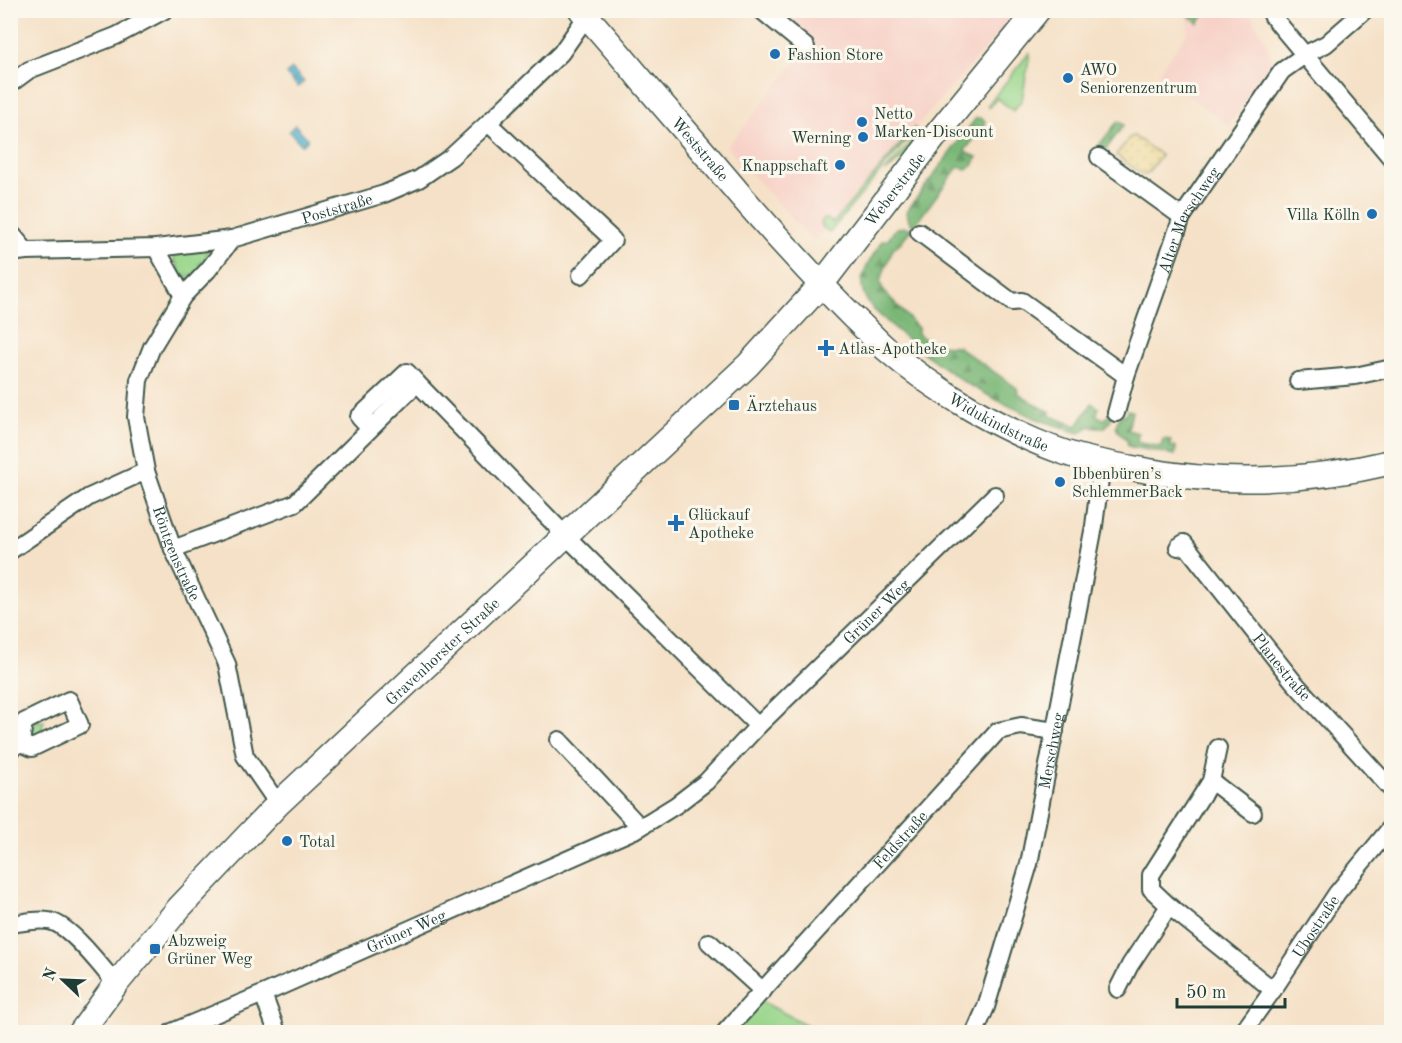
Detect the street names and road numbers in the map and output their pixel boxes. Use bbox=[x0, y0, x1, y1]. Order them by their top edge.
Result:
street label: Weststraße bbox=[667, 115, 731, 185]
street label: Weberstraße bbox=[863, 151, 929, 230]
street label: Alter Merschweg bbox=[1157, 164, 1224, 276]
street label: Poststraße bbox=[300, 192, 375, 228]
street label: Widukindstraße bbox=[945, 391, 1050, 456]
street label: Röntgenstraße bbox=[149, 504, 202, 604]
street label: Grüner Weg bbox=[841, 577, 914, 648]
street label: Gravenhorster Straße bbox=[383, 596, 503, 709]
street label: Planestraße bbox=[1249, 631, 1313, 705]
street label: Merschweg bbox=[1038, 711, 1068, 791]
street label: Feldstraße bbox=[871, 809, 931, 873]
street label: Ubostraße bbox=[1290, 893, 1343, 962]
street label: Grüner Weg bbox=[365, 908, 449, 957]

